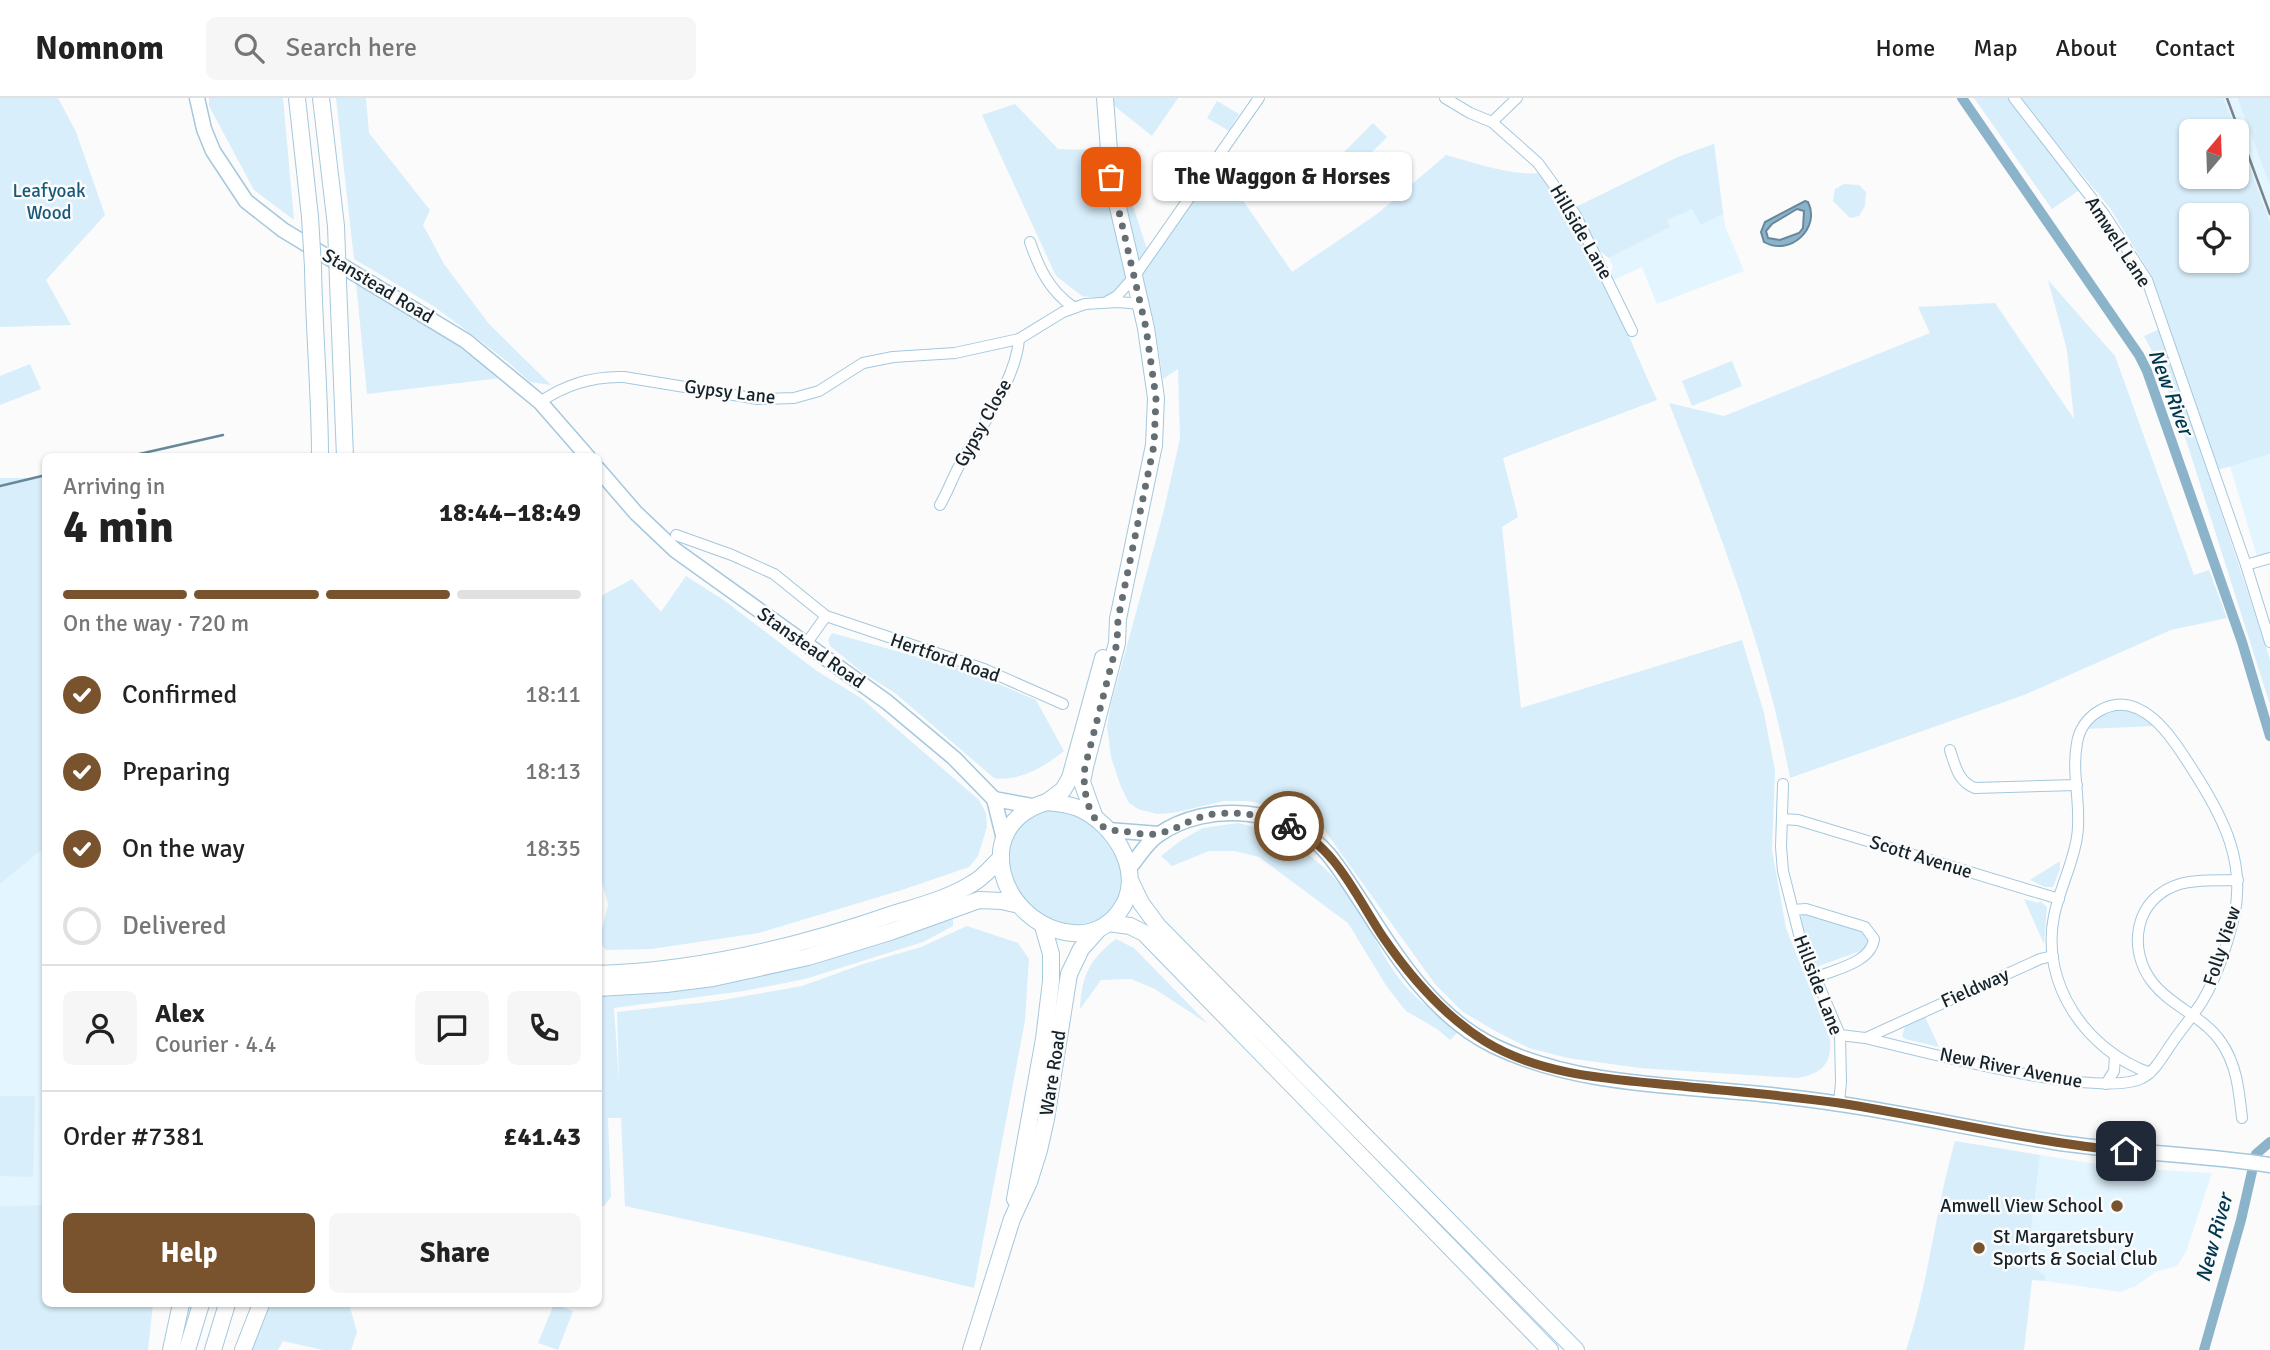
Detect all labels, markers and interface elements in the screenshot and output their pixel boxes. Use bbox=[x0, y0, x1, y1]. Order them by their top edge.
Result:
search box bbox=[206, 17, 696, 80]
text: Nomnom bbox=[35, 28, 164, 69]
icon: search bbox=[230, 29, 268, 67]
text: Search here bbox=[286, 32, 417, 64]
text: Home bbox=[1875, 33, 1935, 63]
text: Map bbox=[1973, 33, 2018, 63]
text: About bbox=[2056, 33, 2117, 63]
text: Contact bbox=[2155, 33, 2235, 63]
north arrow bbox=[2179, 119, 2249, 189]
map controls bbox=[2179, 119, 2249, 273]
pin bbox=[1081, 147, 1141, 207]
callout: The Waggon & Horses bbox=[1153, 153, 1412, 202]
icon: bag bbox=[1092, 158, 1130, 196]
text: The Waggon & Horses bbox=[1175, 162, 1390, 191]
park label: Leafyoak Wood bbox=[12, 179, 86, 225]
street label: Hillside Lane bbox=[1544, 180, 1618, 284]
street label: Amwell Lane bbox=[2080, 192, 2156, 292]
button: locate bbox=[2179, 203, 2249, 273]
street label: Stanstead Road bbox=[318, 243, 438, 329]
water label: New River bbox=[2143, 345, 2200, 442]
street label: Gypsy Lane bbox=[683, 375, 777, 409]
street label: Gypsy Close bbox=[949, 375, 1017, 471]
text: Arriving in bbox=[63, 472, 165, 501]
text: 18:44–18:49 bbox=[439, 497, 581, 529]
text: 4 min bbox=[63, 499, 174, 555]
street label: Stanstead Road bbox=[753, 602, 869, 694]
text: On the way · 720 m bbox=[63, 609, 249, 638]
street label: Hertford Road bbox=[887, 628, 1003, 688]
icon: check bbox=[63, 676, 101, 714]
text: Confirmed bbox=[122, 679, 237, 711]
text: 18:11 bbox=[525, 680, 581, 709]
icon: check bbox=[63, 753, 101, 791]
text: Preparing bbox=[122, 756, 230, 788]
text: 18:13 bbox=[525, 757, 581, 786]
courier bbox=[1254, 791, 1324, 861]
icon: bike bbox=[1270, 807, 1308, 845]
icon: check bbox=[63, 830, 101, 868]
street label: Scott Avenue bbox=[1867, 830, 1975, 884]
text: On the way bbox=[122, 833, 245, 865]
text: 18:35 bbox=[525, 834, 581, 863]
street label: Folly View bbox=[2198, 903, 2246, 989]
text: Delivered bbox=[122, 910, 227, 942]
street label: Hillside Lane bbox=[1788, 931, 1848, 1039]
street label: Fieldway bbox=[1937, 962, 2013, 1014]
button: person bbox=[63, 991, 137, 1065]
button: chat bbox=[415, 991, 489, 1065]
button: phone bbox=[507, 991, 581, 1065]
text: Alex bbox=[155, 998, 205, 1030]
street label: Ware Road bbox=[1034, 1029, 1072, 1117]
text: Courier · 4.4 bbox=[155, 1030, 276, 1059]
street label: New River Avenue bbox=[1938, 1042, 2084, 1094]
text: Order #7381 bbox=[63, 1121, 204, 1153]
text: £41.43 bbox=[503, 1121, 581, 1153]
pin bbox=[2096, 1121, 2156, 1181]
icon: home bbox=[2107, 1132, 2145, 1170]
water label: New River bbox=[2190, 1188, 2239, 1285]
place label: Amwell View School bbox=[1940, 1194, 2103, 1218]
marker: Amwell View School bbox=[2109, 1198, 2125, 1214]
button: Help bbox=[63, 1213, 315, 1293]
button: Share bbox=[329, 1213, 581, 1293]
place label: St Margaretsbury Sports & Social Club bbox=[1993, 1225, 2157, 1271]
marker: St Margaretsbury Sports & Social Club bbox=[1971, 1240, 1987, 1256]

